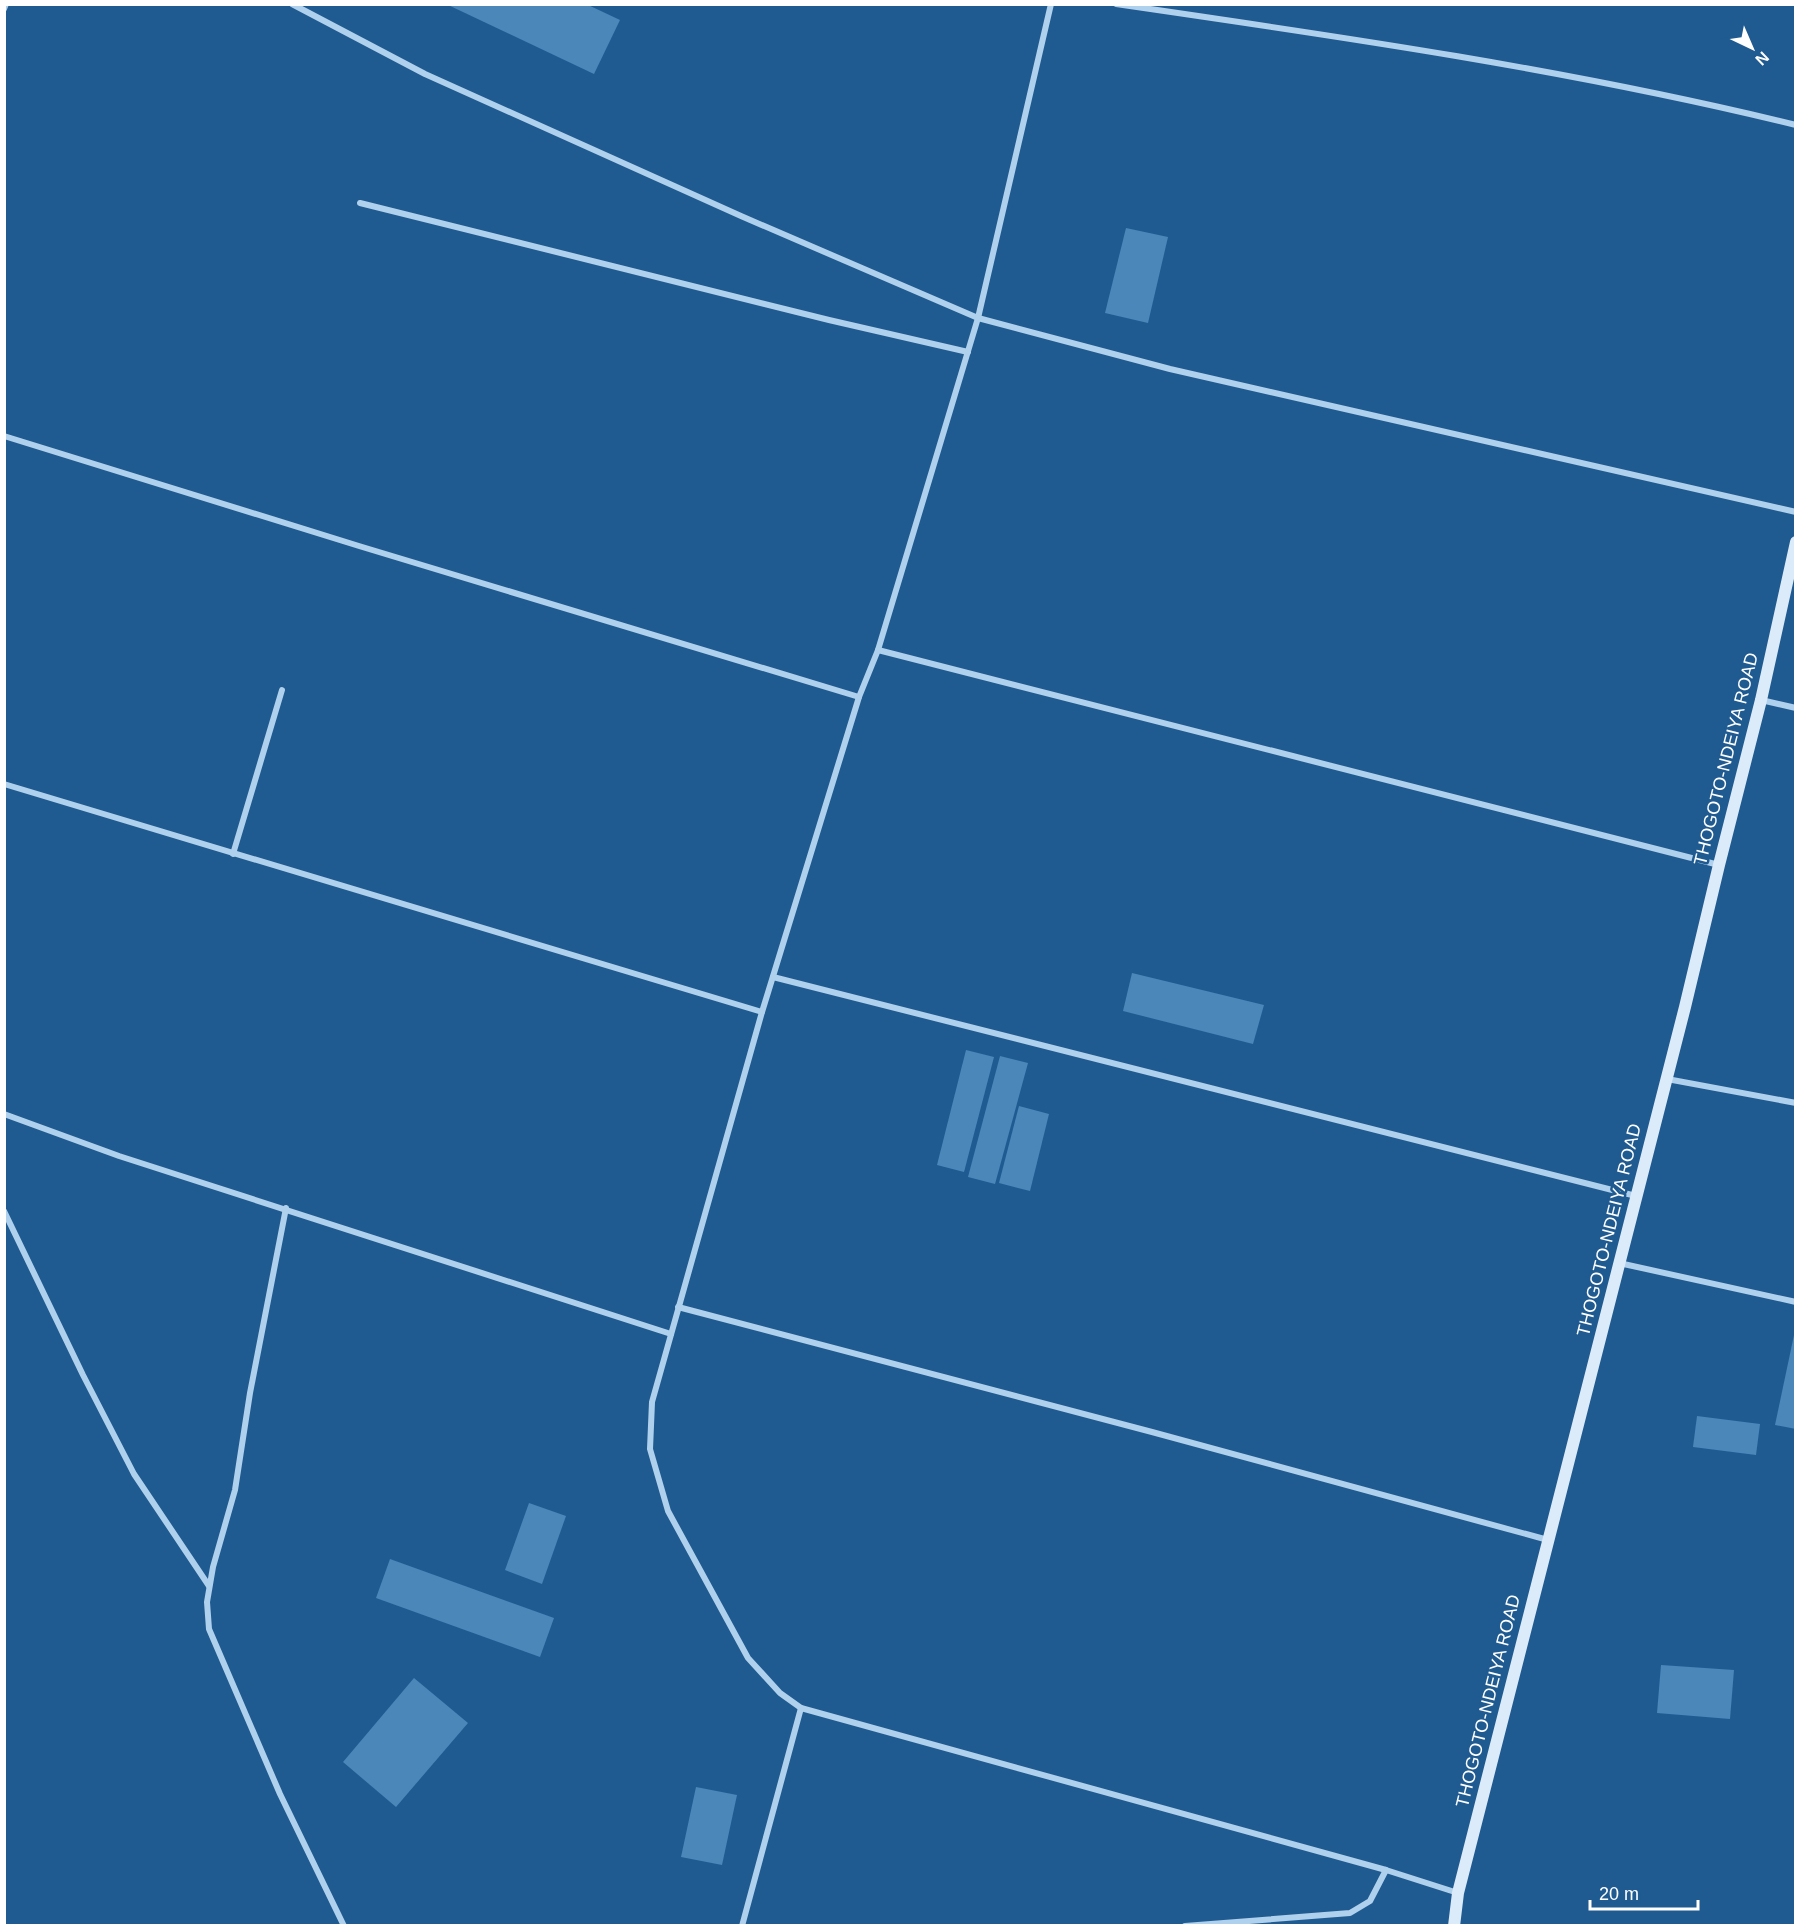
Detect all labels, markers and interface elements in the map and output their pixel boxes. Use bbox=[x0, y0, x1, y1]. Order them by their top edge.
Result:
north arrow bbox=[1722, 18, 1782, 78]
text: N bbox=[1752, 48, 1772, 69]
street label: THOGOTO-NDEIYA ROAD bbox=[1690, 651, 1762, 867]
street label: THOGOTO-NDEIYA ROAD bbox=[1573, 1122, 1645, 1338]
street label: THOGOTO-NDEIYA ROAD bbox=[1452, 1593, 1524, 1809]
scale bar bbox=[1590, 1873, 1698, 1911]
text: 20 m bbox=[1599, 1884, 1639, 1904]

